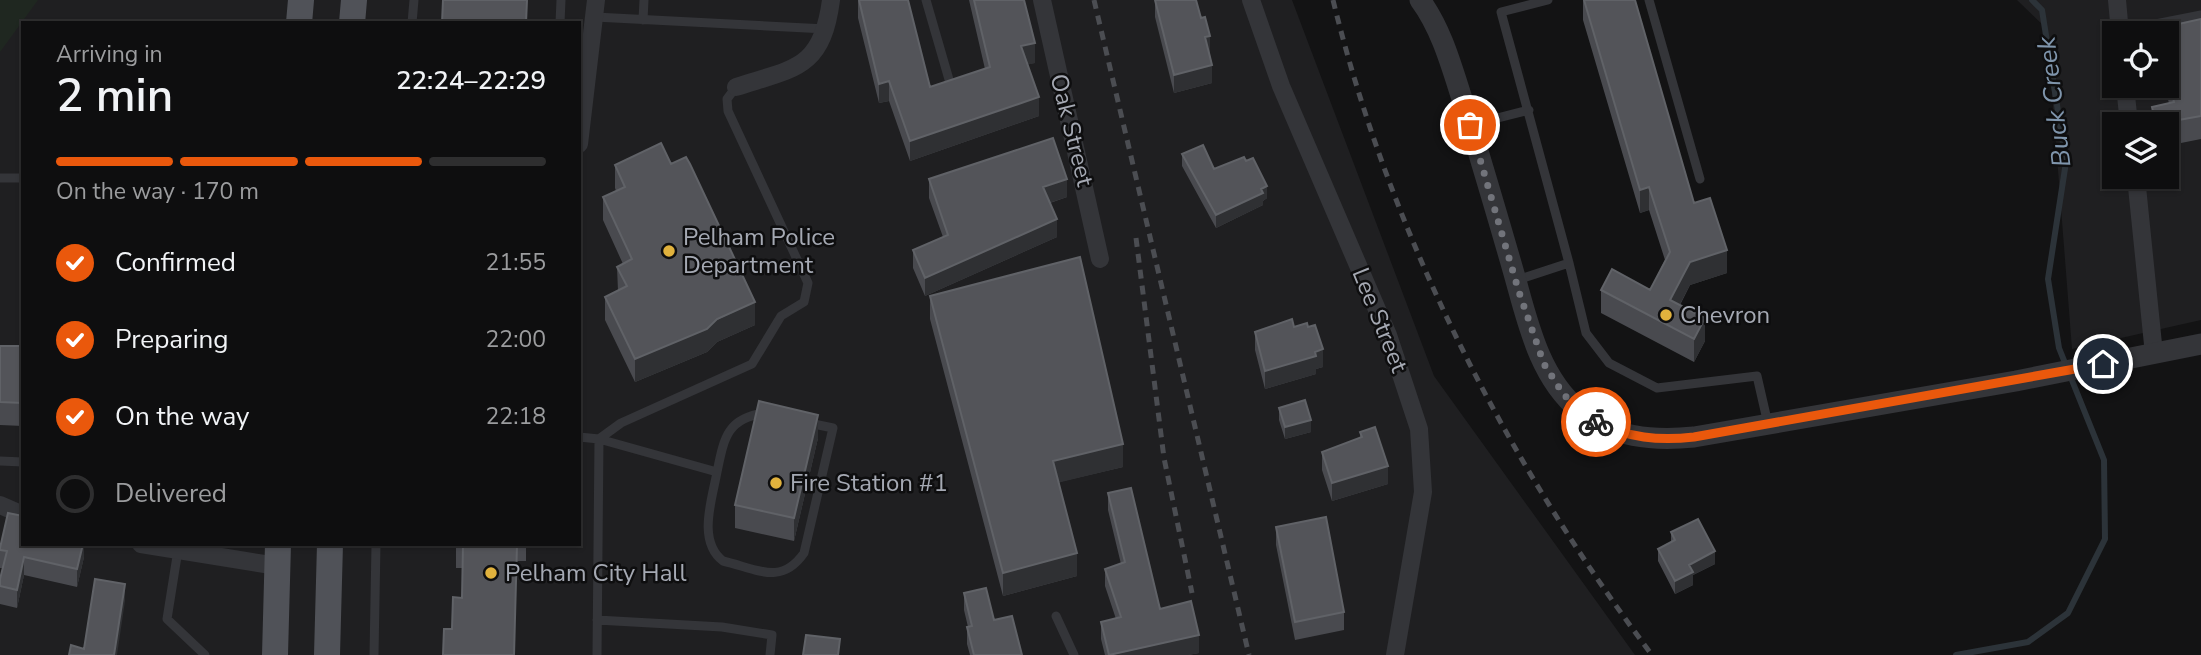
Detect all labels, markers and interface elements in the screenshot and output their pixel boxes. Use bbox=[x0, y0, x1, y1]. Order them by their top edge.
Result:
map controls bbox=[2102, 21, 2179, 189]
button: locate bbox=[2102, 21, 2179, 98]
water label: Buck Creek bbox=[2029, 34, 2079, 169]
text: Arriving in bbox=[56, 39, 163, 70]
text: 22:24–22:29 bbox=[396, 63, 546, 98]
text: 2 min bbox=[56, 64, 173, 127]
street label: Oak Street bbox=[1043, 70, 1102, 190]
pin bbox=[1440, 95, 1500, 155]
icon: bag bbox=[1451, 106, 1489, 144]
button: layers bbox=[2102, 112, 2179, 189]
text: On the way · 170 m bbox=[56, 176, 259, 207]
place label: Pelham Police Department bbox=[683, 221, 835, 281]
marker: Pelham Police Department bbox=[661, 243, 677, 259]
icon: check bbox=[56, 244, 94, 282]
text: Confirmed bbox=[115, 245, 236, 280]
text: 21:55 bbox=[486, 247, 546, 278]
street label: Lee Street bbox=[1345, 263, 1416, 378]
place label: Chevron bbox=[1680, 299, 1770, 331]
marker: Chevron bbox=[1658, 307, 1674, 323]
icon: check bbox=[56, 321, 94, 359]
text: Preparing bbox=[115, 322, 228, 357]
text: 22:00 bbox=[486, 324, 546, 355]
pin bbox=[2073, 334, 2133, 394]
icon: home bbox=[2084, 345, 2122, 383]
courier bbox=[1561, 387, 1631, 457]
icon: check bbox=[56, 398, 94, 436]
text: On the way bbox=[115, 399, 249, 434]
text: 22:18 bbox=[486, 401, 546, 432]
icon: bike bbox=[1577, 403, 1615, 441]
place label: Fire Station #1 bbox=[790, 467, 948, 499]
marker: Fire Station #1 bbox=[768, 475, 784, 491]
text: Delivered bbox=[115, 476, 227, 511]
place label: Pelham City Hall bbox=[505, 557, 687, 589]
marker: Pelham City Hall bbox=[483, 565, 499, 581]

